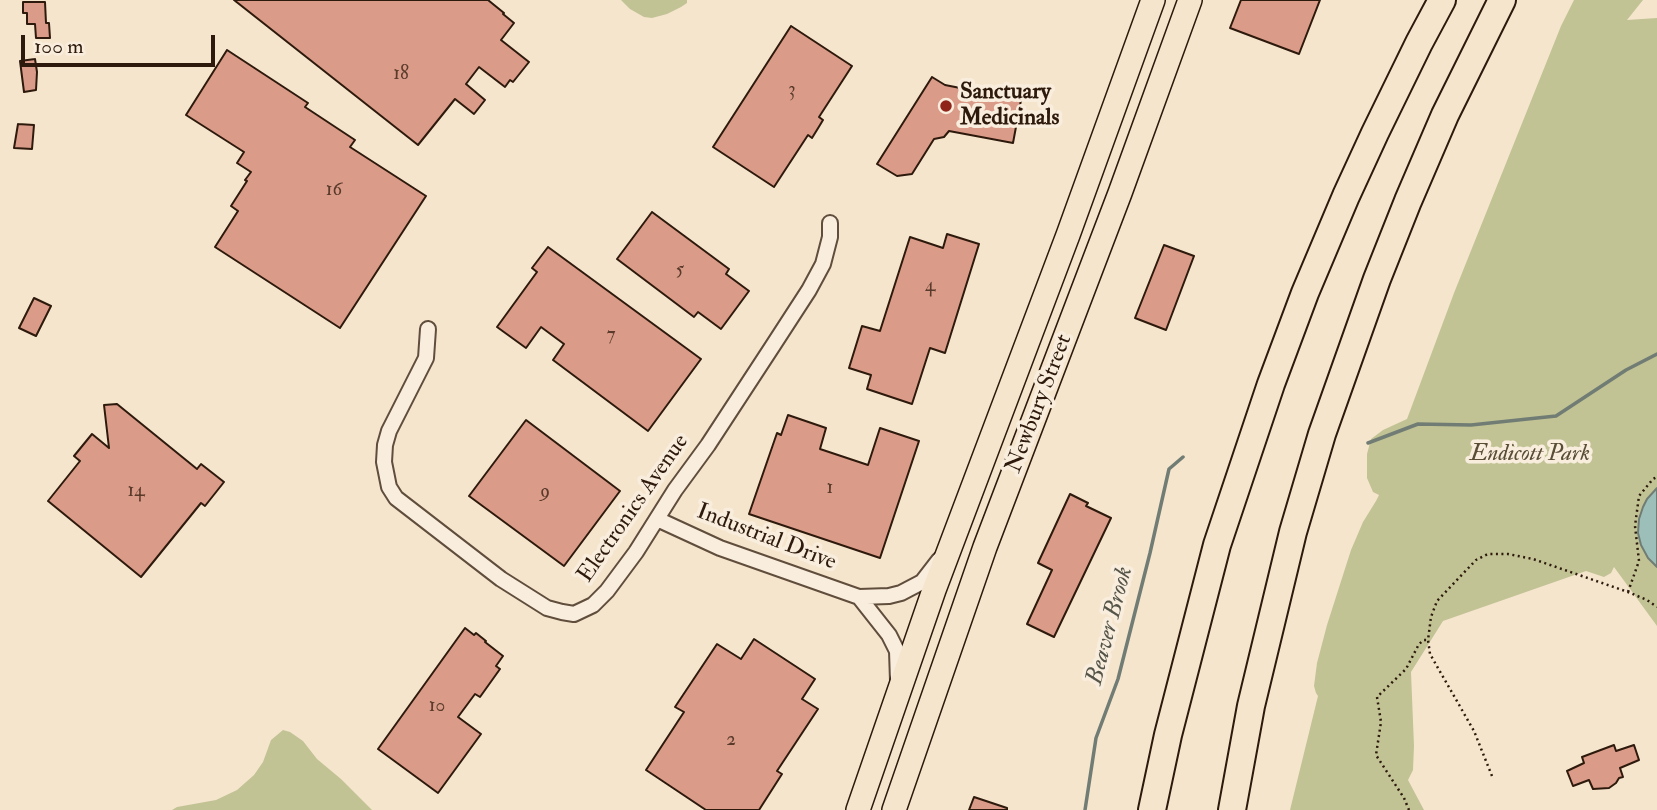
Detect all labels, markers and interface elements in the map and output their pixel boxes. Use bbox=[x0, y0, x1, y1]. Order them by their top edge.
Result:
scale bar bbox=[24, 21, 219, 65]
text: 100 m bbox=[34, 33, 84, 60]
house number: 18 bbox=[393, 64, 409, 86]
place label: Sanctuary Medicinals bbox=[960, 79, 1059, 133]
house number: 3 bbox=[788, 80, 796, 102]
marker: Sanctuary Medicinals bbox=[938, 98, 954, 114]
house number: 16 bbox=[326, 180, 342, 202]
house number: 5 bbox=[676, 260, 684, 282]
house number: 4 bbox=[925, 276, 935, 298]
house number: 7 bbox=[607, 325, 615, 347]
street label: Newbury Street bbox=[1001, 331, 1079, 477]
street label: Electronics Avenue bbox=[573, 430, 695, 588]
park label: Endicott Park bbox=[1470, 441, 1590, 469]
house number: 1 bbox=[827, 478, 833, 500]
house number: 14 bbox=[127, 481, 145, 503]
house number: 9 bbox=[540, 482, 550, 504]
street label: Industrial Drive bbox=[692, 499, 840, 577]
water label: Beaver Brook bbox=[1081, 564, 1141, 688]
house number: 10 bbox=[429, 696, 445, 718]
house number: 2 bbox=[726, 730, 736, 752]

